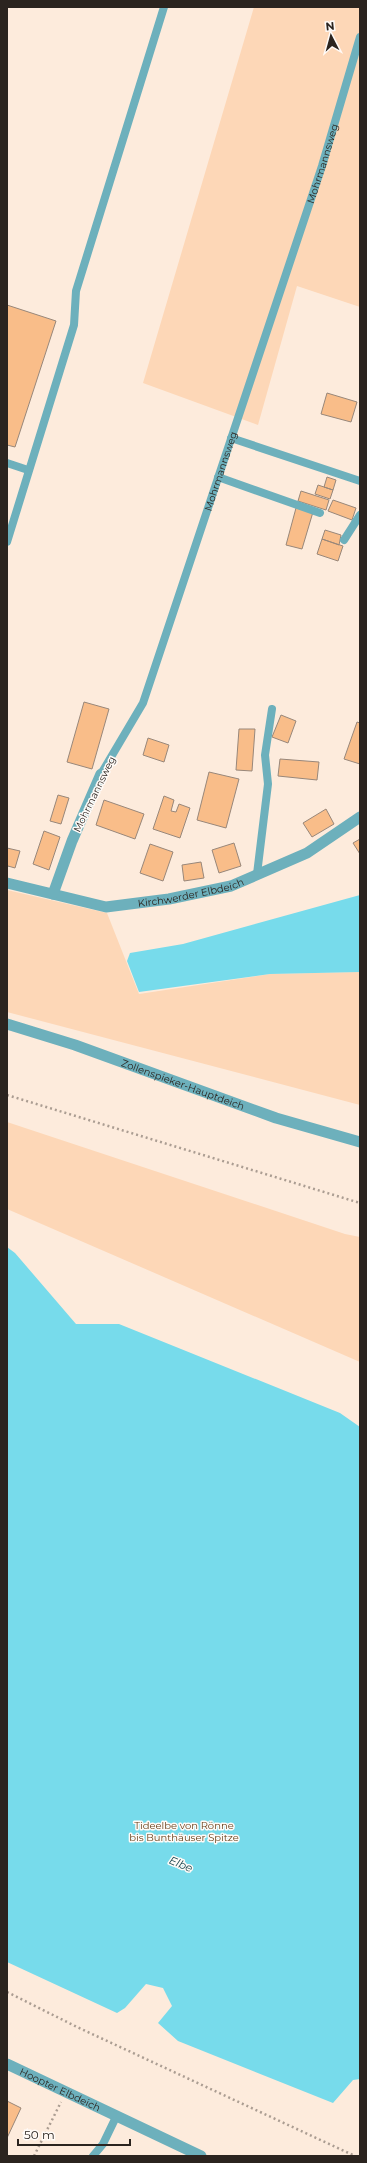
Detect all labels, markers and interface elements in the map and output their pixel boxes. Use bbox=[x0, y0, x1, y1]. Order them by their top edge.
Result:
north arrow bbox=[311, 16, 351, 56]
text: N bbox=[325, 19, 335, 33]
street label: Mohrmannsweg bbox=[304, 122, 341, 205]
street label: Mohrmannsweg bbox=[202, 430, 240, 513]
street label: Mohrmannsweg bbox=[70, 754, 118, 834]
street label: Kirchwerder Elbdeich bbox=[137, 875, 246, 910]
street label: Zollenspieker-Hauptdeich bbox=[119, 1056, 246, 1113]
park label: Tideelbe von Rönne bis Bunthäuser Spitze bbox=[129, 1819, 239, 1844]
water label: Elbe bbox=[167, 1853, 195, 1875]
street label: Hoopter Elbdeich bbox=[18, 2065, 103, 2114]
scale bar bbox=[18, 2121, 130, 2147]
text: 50 m bbox=[24, 2127, 55, 2142]

